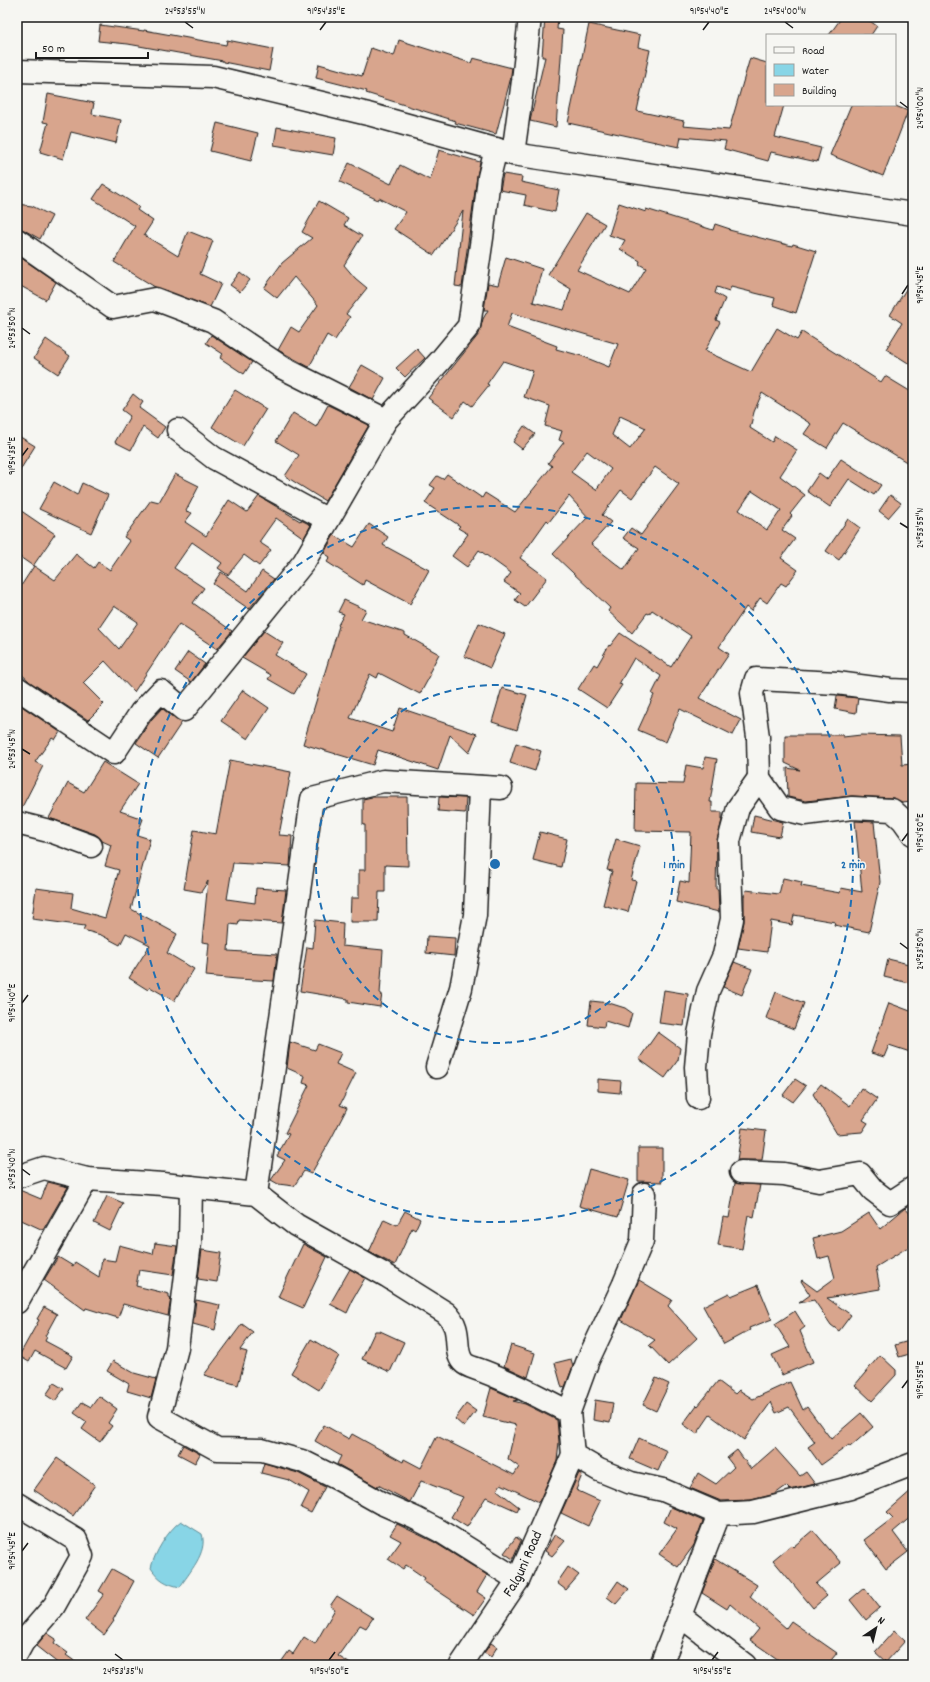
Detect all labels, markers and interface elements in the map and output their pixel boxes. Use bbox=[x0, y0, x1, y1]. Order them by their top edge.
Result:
text: 24°53'55"N bbox=[165, 5, 205, 19]
text: 91°54'35"E bbox=[307, 5, 345, 19]
text: 91°54'40"E bbox=[690, 5, 729, 19]
text: 24°54'00"N bbox=[764, 5, 806, 19]
scale bar bbox=[36, 34, 148, 60]
legend bbox=[766, 34, 896, 106]
text: 50 m bbox=[42, 41, 65, 58]
text: Road bbox=[802, 43, 824, 60]
text: Water bbox=[802, 63, 829, 80]
text: Building bbox=[802, 83, 837, 100]
text: 24°54'00"N bbox=[914, 87, 928, 129]
text: 91°54'45"E bbox=[914, 266, 928, 304]
text: 24°53'50"N bbox=[6, 307, 20, 349]
text: 91°54'35"E bbox=[6, 437, 20, 475]
text: 24°53'55"N bbox=[914, 508, 928, 548]
text: 24°53'45"N bbox=[6, 729, 20, 769]
text: 91°54'50"E bbox=[914, 813, 928, 852]
centre of rings bbox=[488, 857, 502, 871]
text: 1 min bbox=[663, 857, 685, 874]
text: 2 min bbox=[841, 857, 865, 874]
text: 24°53'50"N bbox=[914, 928, 928, 970]
text: 91°54'40"E bbox=[6, 983, 20, 1022]
text: 24°53'40"N bbox=[6, 1149, 20, 1189]
text: 91°54'55"E bbox=[914, 1360, 928, 1399]
street label: Falguni Road bbox=[498, 1528, 549, 1602]
text: 91°54'45"E bbox=[6, 1532, 20, 1570]
north arrow bbox=[856, 1608, 896, 1648]
text: N bbox=[874, 1613, 888, 1630]
text: 24°53'35"N bbox=[103, 1665, 143, 1679]
text: 91°54'50"E bbox=[310, 1665, 349, 1679]
text: 91°54'55"E bbox=[693, 1665, 732, 1679]

